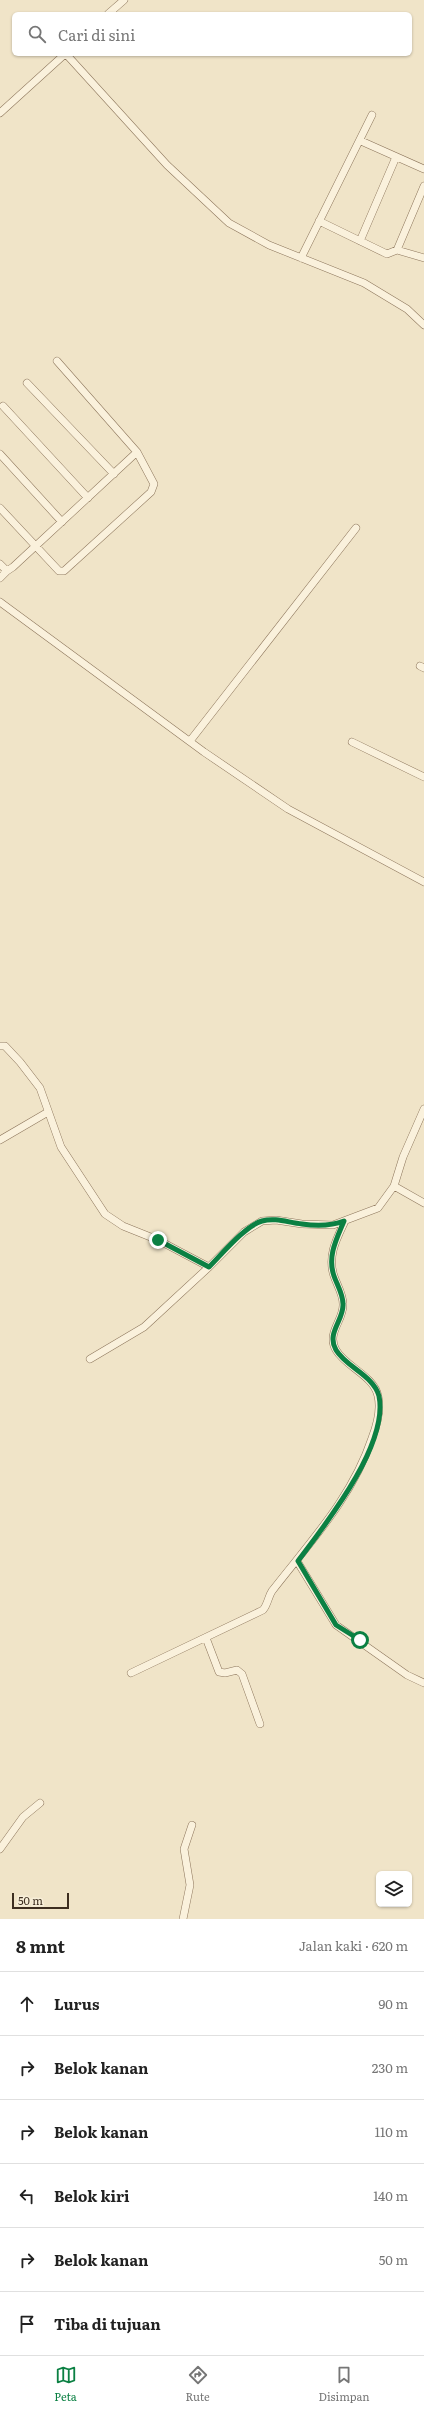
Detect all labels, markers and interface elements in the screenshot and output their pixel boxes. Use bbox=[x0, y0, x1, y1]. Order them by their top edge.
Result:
search box bbox=[12, 12, 412, 56]
icon: search bbox=[26, 23, 48, 45]
text: Cari di sini bbox=[58, 23, 135, 46]
route end bbox=[149, 1231, 167, 1249]
route start bbox=[351, 1631, 369, 1649]
map controls bbox=[376, 1871, 412, 1907]
button: layers bbox=[376, 1871, 412, 1907]
scale bar bbox=[12, 1891, 69, 1910]
text: 50 m bbox=[18, 1892, 43, 1908]
text: 8 mnt bbox=[16, 1933, 65, 1958]
text: Jalan kaki · 620 m bbox=[299, 1936, 408, 1955]
text: Lurus bbox=[54, 1992, 99, 2015]
icon: ahead bbox=[16, 1993, 38, 2015]
text: 90 m bbox=[378, 1994, 408, 2013]
text: Belok kanan bbox=[54, 2056, 148, 2079]
icon: right bbox=[16, 2057, 38, 2079]
text: 230 m bbox=[372, 2058, 408, 2077]
text: Belok kanan bbox=[54, 2120, 148, 2143]
icon: right bbox=[16, 2121, 38, 2143]
text: 110 m bbox=[375, 2122, 408, 2141]
text: Belok kiri bbox=[54, 2184, 130, 2207]
icon: left bbox=[16, 2185, 38, 2207]
text: 140 m bbox=[373, 2186, 408, 2205]
text: Belok kanan bbox=[54, 2248, 148, 2271]
icon: right bbox=[16, 2249, 38, 2271]
text: 50 m bbox=[379, 2250, 408, 2269]
text: Tiba di tujuan bbox=[54, 2312, 161, 2335]
icon: arrive bbox=[16, 2313, 38, 2335]
tab: Peta bbox=[54, 2364, 77, 2404]
tab: Rute bbox=[186, 2364, 210, 2404]
tab: Disimpan bbox=[318, 2364, 370, 2404]

